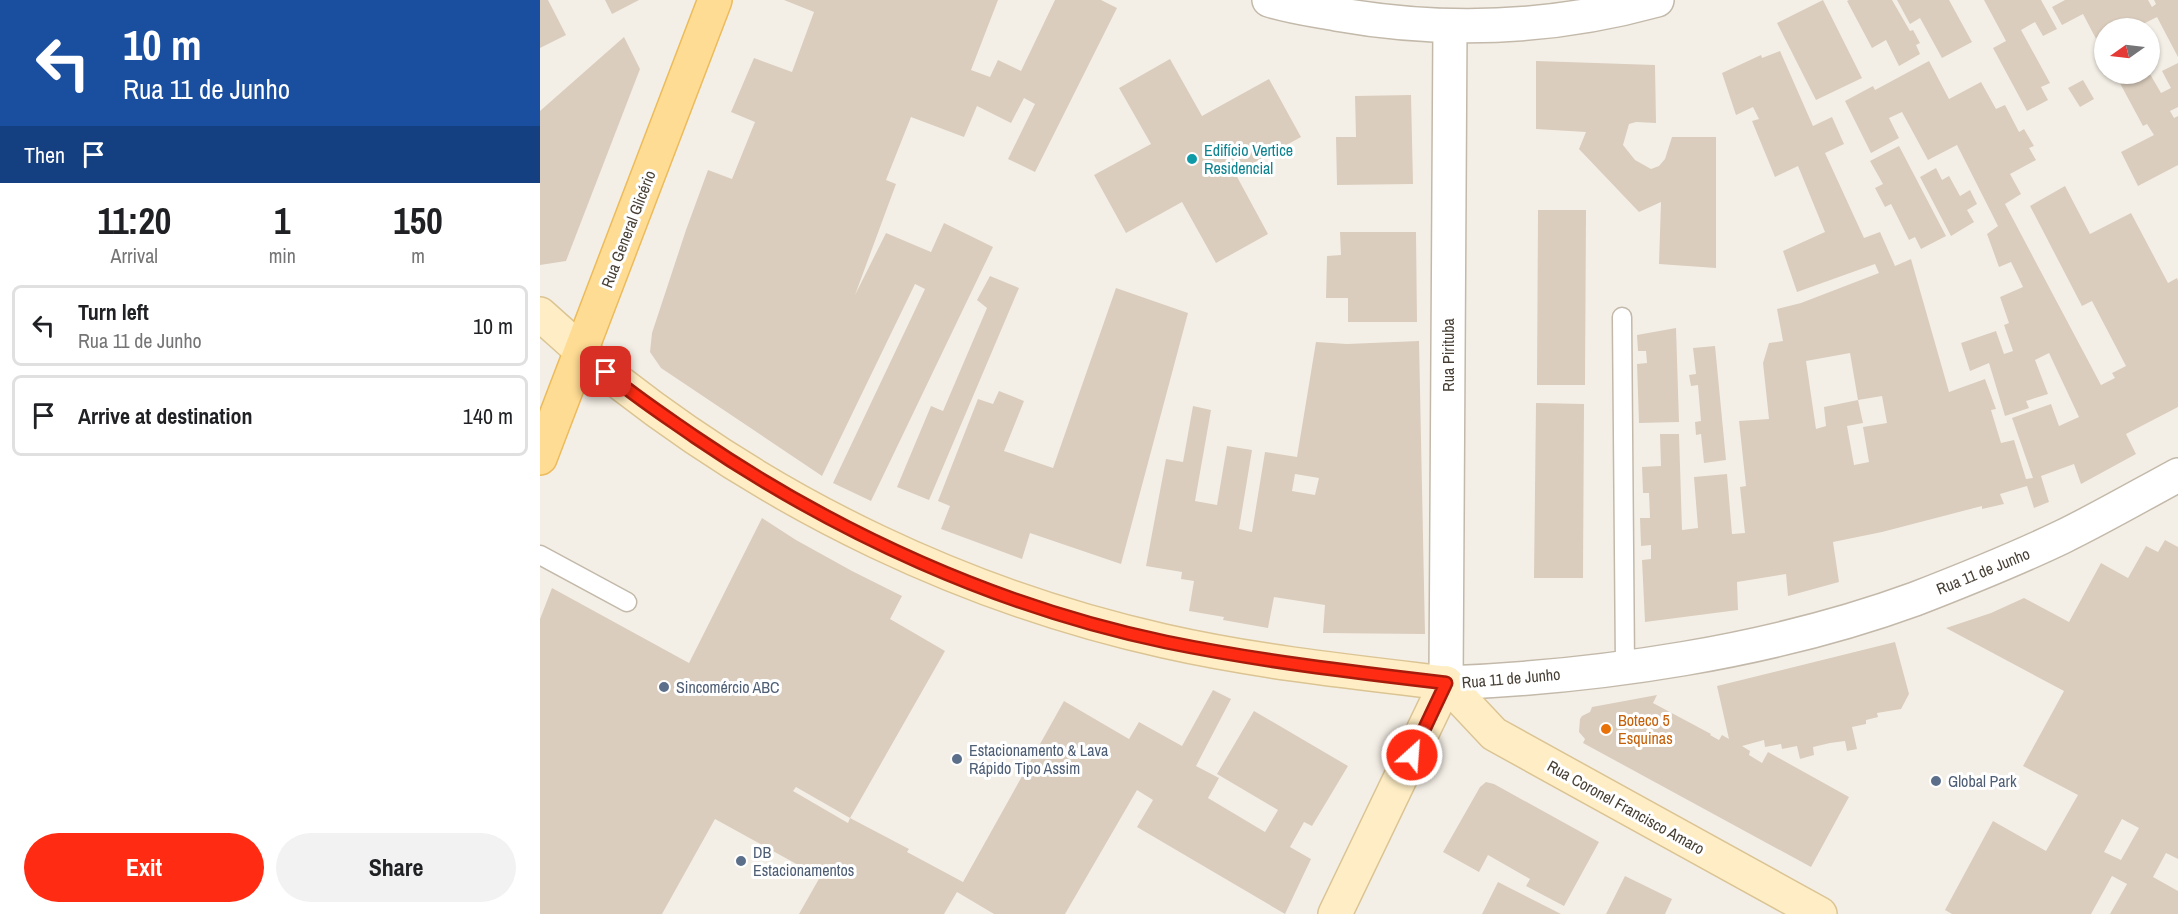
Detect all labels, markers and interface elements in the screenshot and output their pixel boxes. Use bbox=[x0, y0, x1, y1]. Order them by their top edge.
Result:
text: 10 m bbox=[123, 17, 202, 73]
north arrow bbox=[2094, 18, 2160, 84]
map controls bbox=[2094, 18, 2160, 84]
icon: left bbox=[24, 24, 102, 102]
text: Rua 11 de Junho bbox=[123, 71, 290, 107]
icon: arrive bbox=[77, 138, 110, 171]
place label: Edifício Vertice Residencial bbox=[1204, 139, 1293, 179]
text: Then bbox=[24, 140, 65, 170]
marker: Edifício Vertice Residencial bbox=[1185, 152, 1199, 166]
street label: Rua General Glicério bbox=[596, 167, 660, 291]
text: 11:20 bbox=[97, 197, 171, 245]
text: 1 bbox=[274, 197, 291, 245]
text: 150 bbox=[393, 197, 443, 245]
text: Arrival bbox=[111, 242, 158, 269]
text: min bbox=[269, 242, 296, 269]
text: m bbox=[411, 242, 425, 269]
text: Turn left bbox=[78, 297, 149, 327]
icon: left bbox=[27, 309, 60, 342]
text: 10 m bbox=[473, 311, 513, 341]
street label: Rua Pirituba bbox=[1437, 317, 1459, 392]
text: Rua 11 de Junho bbox=[78, 327, 202, 354]
pin bbox=[580, 346, 631, 397]
icon: arrive bbox=[589, 355, 622, 388]
icon: arrive bbox=[27, 399, 60, 432]
text: Arrive at destination bbox=[78, 401, 252, 431]
text: 140 m bbox=[463, 401, 513, 431]
street label: Rua 11 de Junho bbox=[1933, 542, 2033, 600]
street label: Rua 11 de Junho bbox=[1461, 663, 1561, 693]
place label: Sincomércio ABC bbox=[676, 676, 780, 698]
marker: Sincomércio ABC bbox=[657, 680, 671, 694]
place label: Boteco 5 Esquinas bbox=[1618, 709, 1673, 749]
marker: Boteco 5 Esquinas bbox=[1599, 722, 1613, 736]
position arrow bbox=[1380, 723, 1444, 787]
place label: Estacionamento & Lava Rápido Tipo Assim bbox=[969, 739, 1109, 779]
marker: Estacionamento & Lava Rápido Tipo Assim bbox=[950, 752, 964, 766]
street label: Rua Coronel Francisco Amaro bbox=[1543, 755, 1709, 859]
place label: Global Park bbox=[1948, 770, 2017, 792]
marker: Global Park bbox=[1929, 774, 1943, 788]
button: Exit bbox=[24, 833, 264, 902]
button: Share bbox=[276, 833, 516, 902]
place label: DB Estacionamentos bbox=[753, 841, 854, 881]
marker: DB Estacionamentos bbox=[734, 854, 748, 868]

